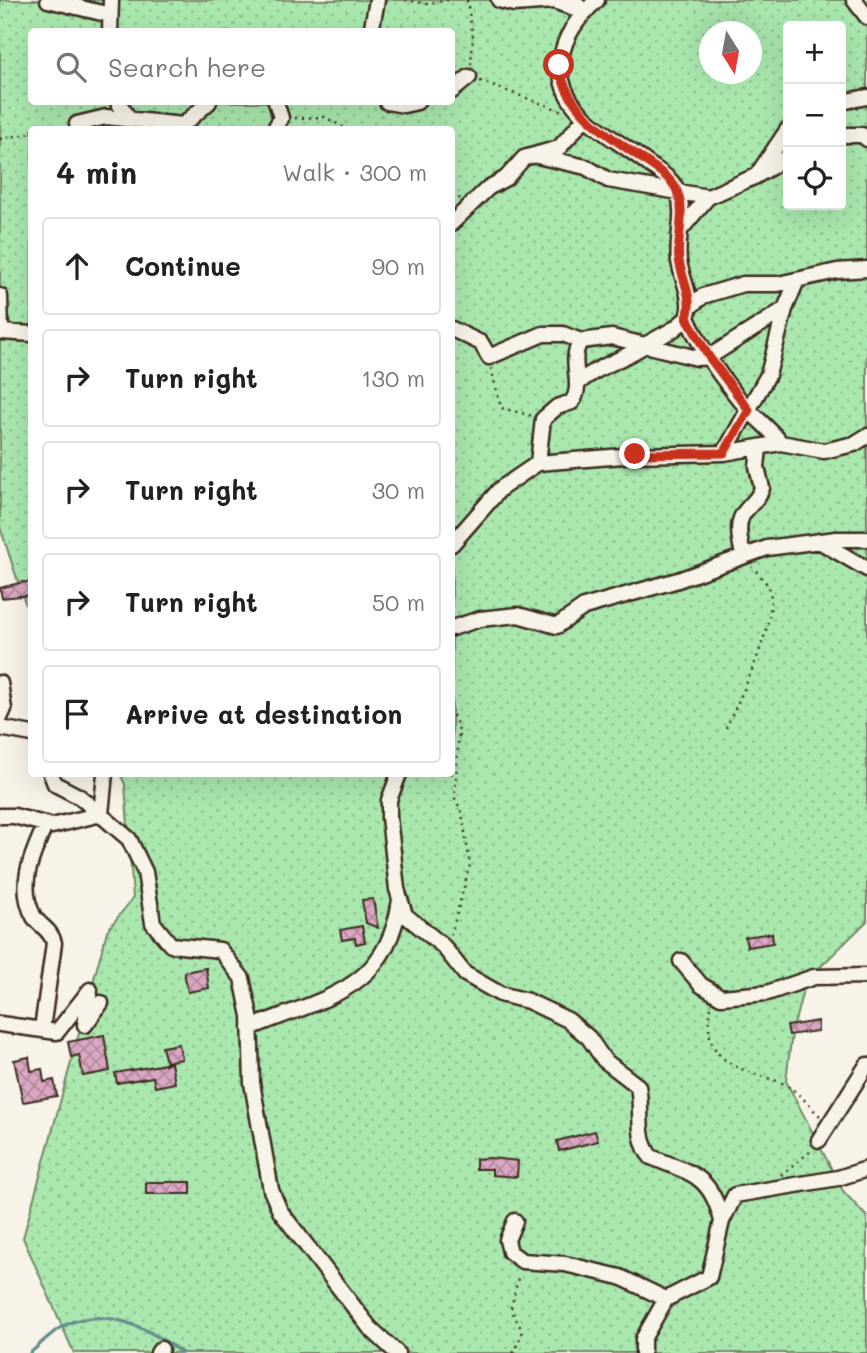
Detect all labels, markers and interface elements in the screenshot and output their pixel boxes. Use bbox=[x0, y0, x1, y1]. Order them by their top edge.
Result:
north arrow bbox=[699, 21, 762, 84]
map controls bbox=[783, 21, 846, 210]
button: + bbox=[783, 21, 846, 84]
search box bbox=[28, 28, 455, 105]
icon: search bbox=[52, 48, 90, 86]
route start bbox=[543, 49, 574, 80]
text: Search here bbox=[108, 50, 266, 84]
button: − bbox=[783, 84, 846, 147]
button: locate bbox=[783, 147, 846, 210]
text: 4 min bbox=[56, 152, 137, 192]
text: Walk · 300 m bbox=[282, 157, 427, 187]
icon: ahead bbox=[58, 247, 96, 285]
text: Continue bbox=[125, 249, 241, 283]
text: 90 m bbox=[372, 251, 425, 281]
icon: right bbox=[58, 359, 96, 397]
text: Turn right bbox=[125, 361, 258, 395]
text: 130 m bbox=[361, 363, 425, 393]
route end bbox=[619, 438, 650, 469]
icon: right bbox=[58, 471, 96, 509]
text: Turn right bbox=[125, 473, 258, 507]
text: 30 m bbox=[372, 475, 425, 505]
icon: right bbox=[58, 583, 96, 621]
text: Turn right bbox=[125, 585, 258, 619]
text: 50 m bbox=[372, 587, 425, 617]
icon: arrive bbox=[58, 695, 96, 733]
text: Arrive at destination bbox=[125, 697, 402, 731]

